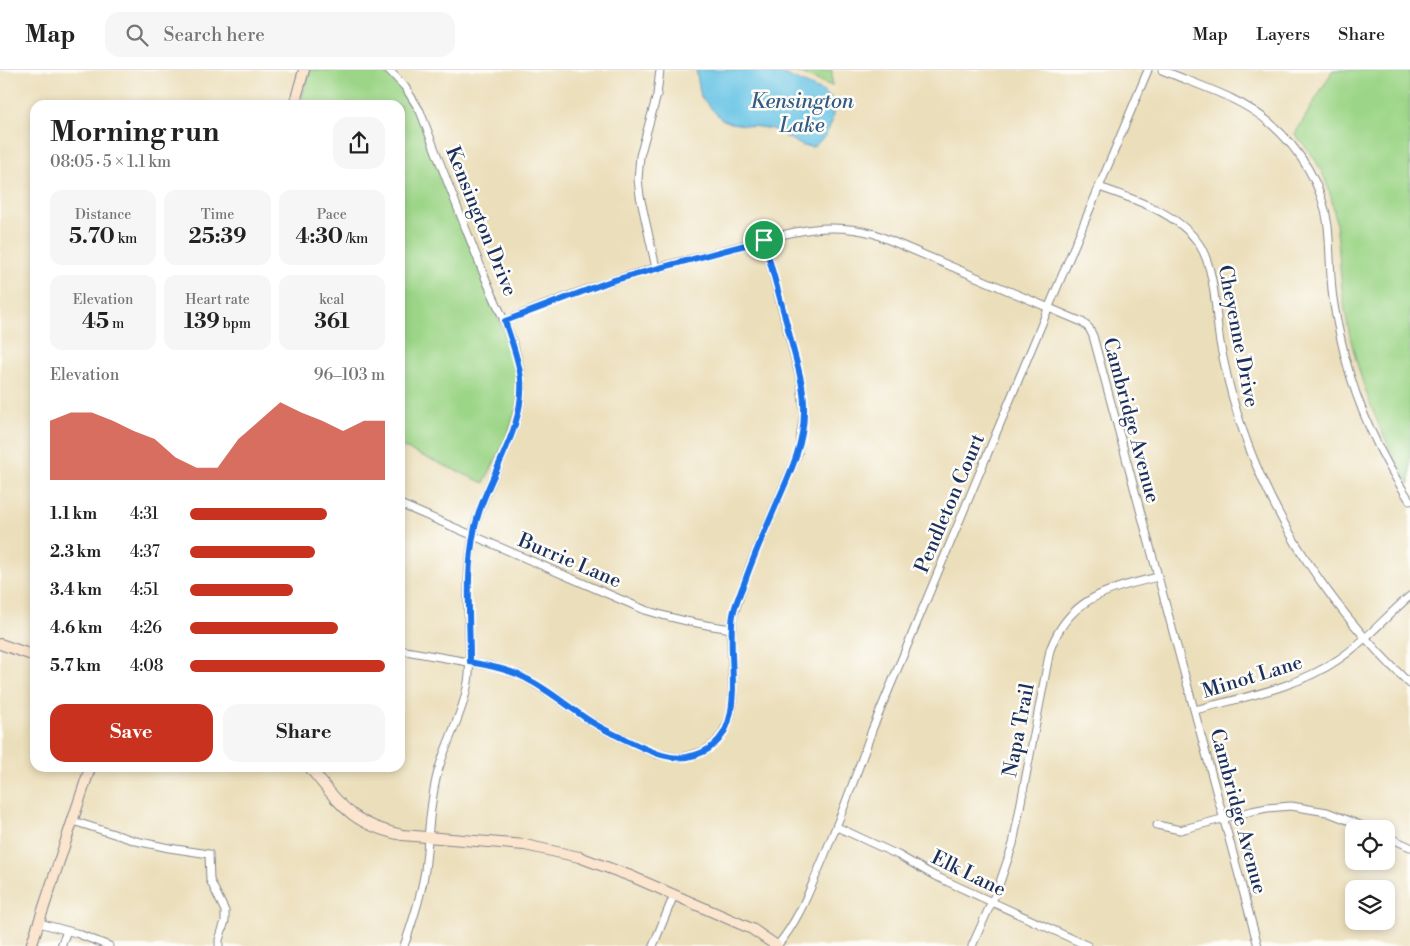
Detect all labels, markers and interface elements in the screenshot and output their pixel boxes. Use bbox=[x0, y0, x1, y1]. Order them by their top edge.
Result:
search box bbox=[105, 12, 455, 57]
text: Map bbox=[25, 20, 75, 50]
icon: search bbox=[123, 21, 151, 49]
text: Search here bbox=[163, 23, 265, 47]
text: Map bbox=[1193, 23, 1228, 46]
text: Layers bbox=[1256, 23, 1310, 46]
text: Share bbox=[1338, 23, 1385, 46]
water label: Kensington Lake bbox=[750, 89, 854, 139]
text: Morning run bbox=[50, 115, 219, 150]
button: share bbox=[333, 117, 385, 169]
street label: Kensington Drive bbox=[439, 143, 522, 300]
text: 08:05 · 5 × 1.1 km bbox=[50, 152, 171, 172]
text: Distance bbox=[75, 206, 131, 224]
text: Time bbox=[201, 206, 234, 224]
text: Pace bbox=[317, 206, 347, 224]
pin bbox=[743, 219, 785, 261]
text: 5.70 bbox=[69, 224, 115, 250]
text: 25:39 bbox=[189, 224, 246, 250]
text: 4:30 bbox=[295, 224, 343, 250]
icon: arrive bbox=[750, 226, 778, 254]
text: km bbox=[115, 230, 137, 248]
text: /km bbox=[343, 230, 368, 248]
street label: Cheyenne Drive bbox=[1212, 263, 1264, 409]
text: Elevation bbox=[73, 291, 133, 309]
text: Heart rate bbox=[185, 291, 250, 309]
text: kcal bbox=[319, 291, 345, 309]
text: 45 bbox=[82, 309, 109, 335]
text: 139 bbox=[184, 309, 220, 335]
text: 361 bbox=[314, 309, 350, 335]
text: m bbox=[109, 315, 124, 333]
text: bpm bbox=[220, 315, 251, 333]
street label: Cambridge Avenue bbox=[1096, 335, 1165, 506]
text: Elevation bbox=[50, 365, 119, 385]
text: 96–103 m bbox=[314, 365, 385, 385]
street label: Pendleton Court bbox=[910, 430, 991, 577]
text: 1.1 km bbox=[50, 504, 97, 524]
text: 4:31 bbox=[130, 504, 158, 524]
street label: Burrie Lane bbox=[513, 528, 625, 594]
text: 2.3 km bbox=[50, 542, 101, 562]
text: 4:37 bbox=[130, 542, 160, 562]
text: 3.4 km bbox=[50, 580, 102, 600]
text: 4:51 bbox=[130, 580, 159, 600]
text: 4.6 km bbox=[50, 618, 102, 638]
text: 4:26 bbox=[130, 618, 162, 638]
street label: Minot Lane bbox=[1199, 650, 1306, 705]
text: 5.7 km bbox=[50, 656, 101, 676]
text: 4:08 bbox=[130, 656, 164, 676]
street label: Napa Trail bbox=[998, 681, 1041, 779]
button: Save bbox=[50, 704, 213, 762]
button: Share bbox=[223, 704, 385, 762]
street label: Cambridge Avenue bbox=[1203, 726, 1272, 897]
map controls bbox=[1345, 820, 1395, 930]
button: locate bbox=[1345, 820, 1395, 870]
street label: Elk Lane bbox=[927, 846, 1010, 903]
button: layers bbox=[1345, 880, 1395, 930]

